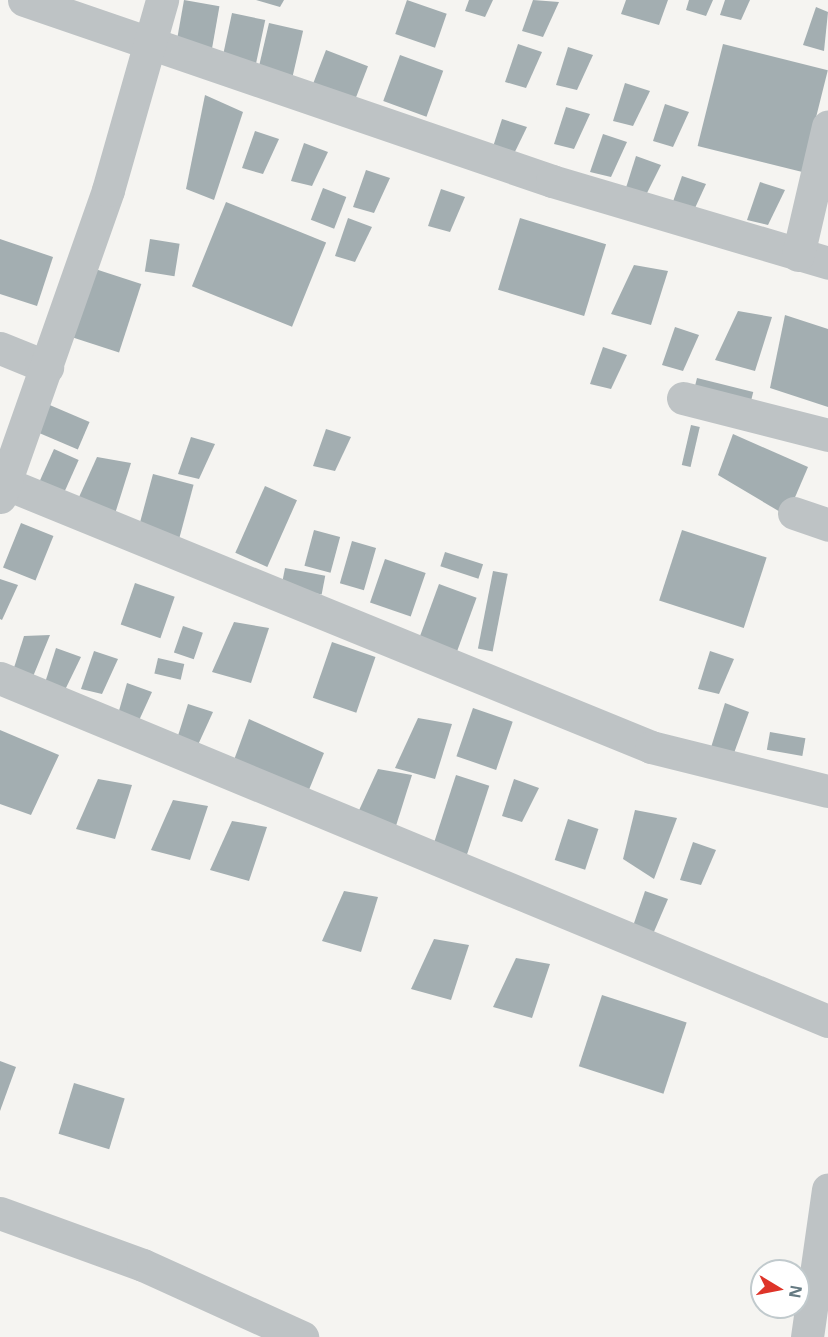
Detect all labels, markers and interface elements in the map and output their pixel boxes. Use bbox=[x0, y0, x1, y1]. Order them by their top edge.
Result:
north arrow bbox=[750, 1259, 810, 1319]
text: N bbox=[784, 1283, 808, 1300]

